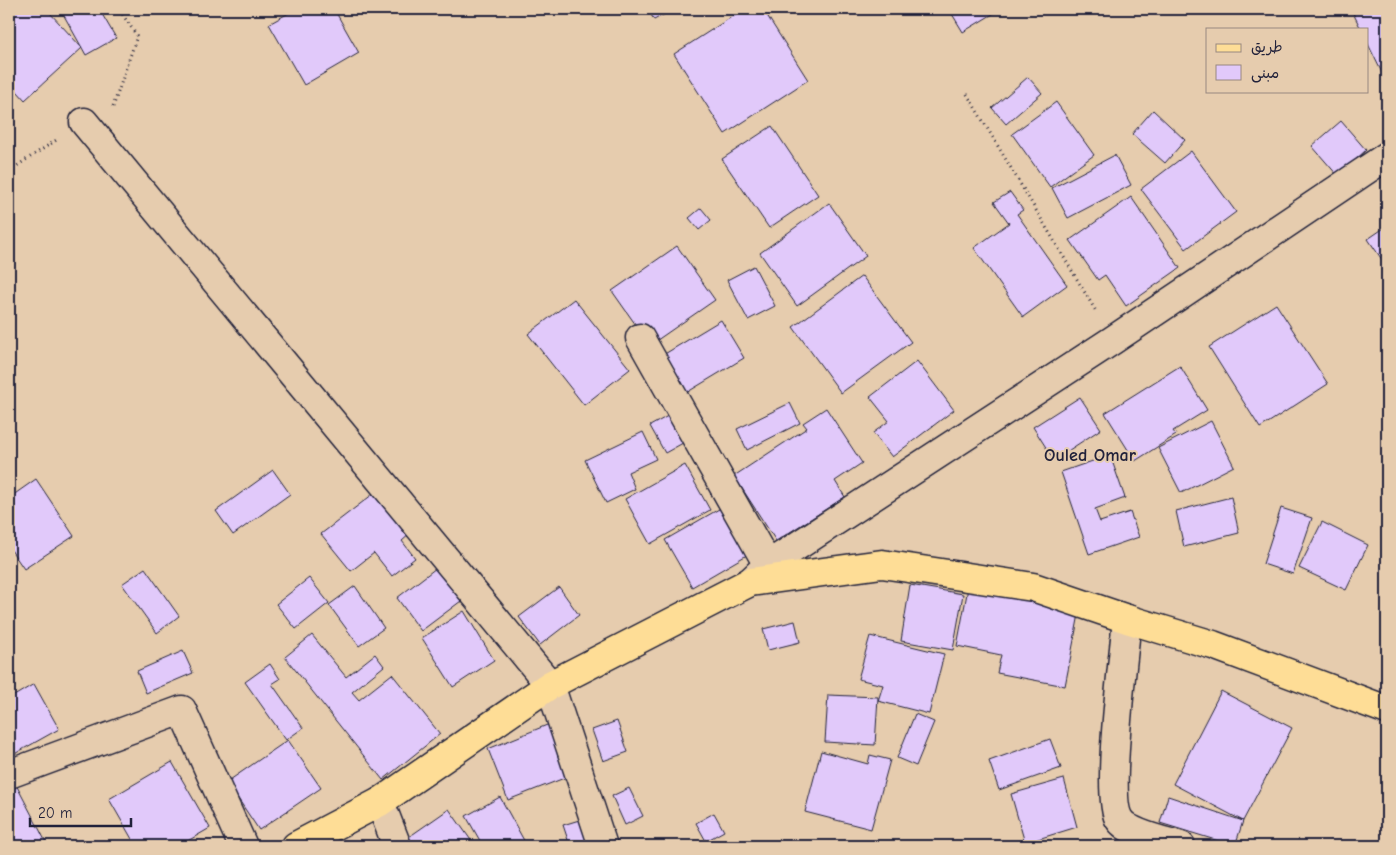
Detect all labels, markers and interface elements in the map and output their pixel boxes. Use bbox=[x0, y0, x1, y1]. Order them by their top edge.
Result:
legend bbox=[1206, 28, 1368, 92]
text: طريق bbox=[1251, 38, 1283, 56]
text: مبنى bbox=[1251, 64, 1279, 83]
district label: Ouled Omar bbox=[1044, 445, 1137, 466]
scale bar bbox=[30, 795, 131, 827]
text: 20 m bbox=[38, 804, 72, 822]

